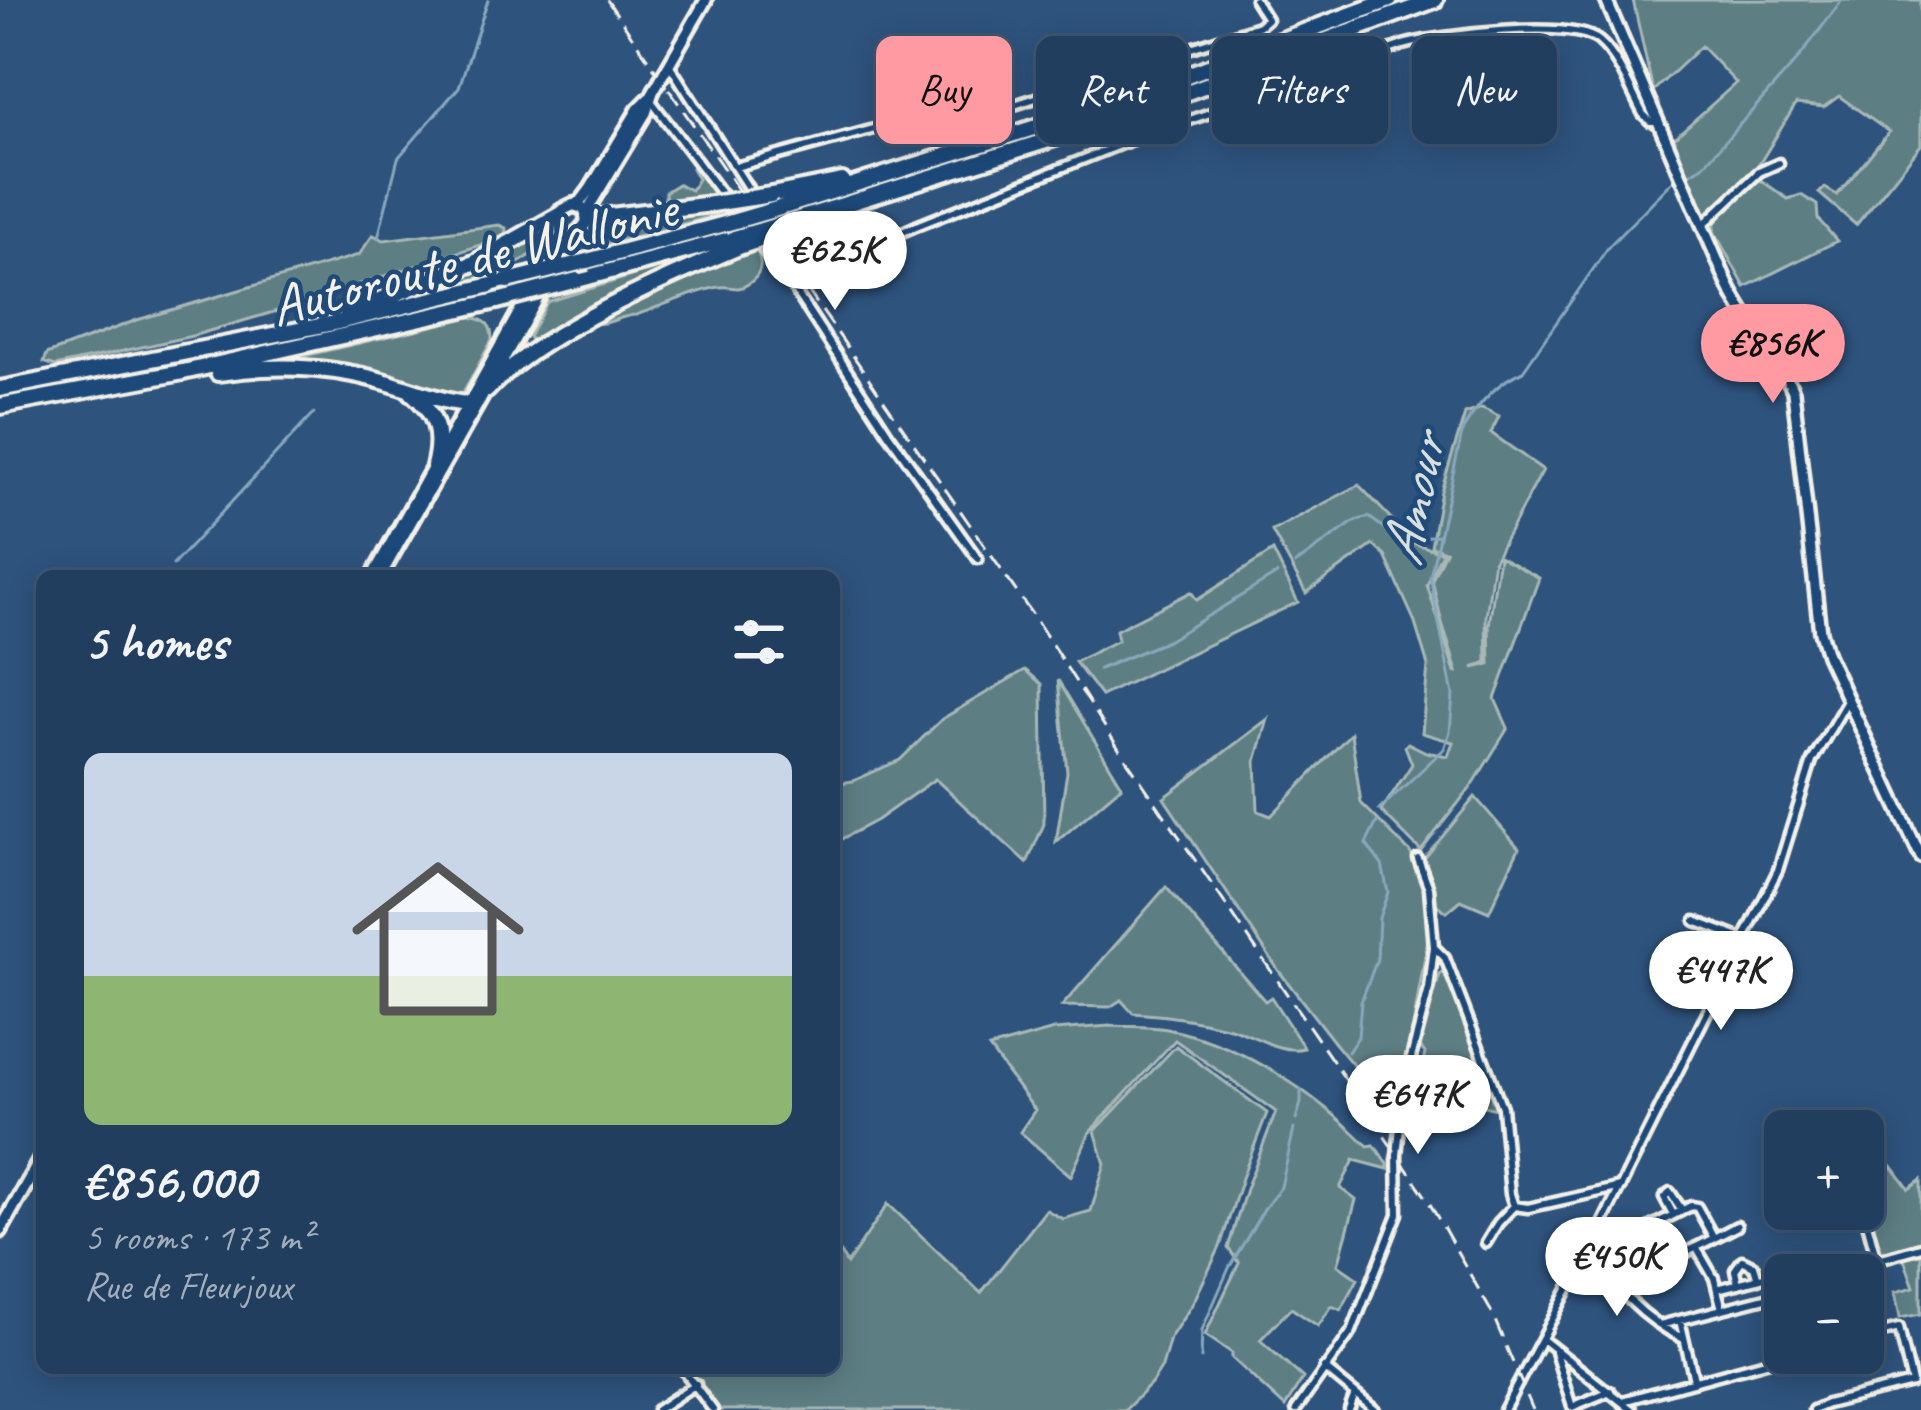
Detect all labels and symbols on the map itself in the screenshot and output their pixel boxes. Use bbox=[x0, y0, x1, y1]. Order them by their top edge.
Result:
street label: Autoroute de Wallonie bbox=[263, 171, 687, 342]
pin: €625K bbox=[751, 211, 919, 313]
pin: €856K bbox=[1689, 304, 1857, 406]
water label: Amour bbox=[1362, 421, 1465, 572]
pin: €447K bbox=[1637, 931, 1805, 1033]
pin: €647K bbox=[1334, 1055, 1502, 1157]
pin: €450K bbox=[1533, 1217, 1701, 1319]

